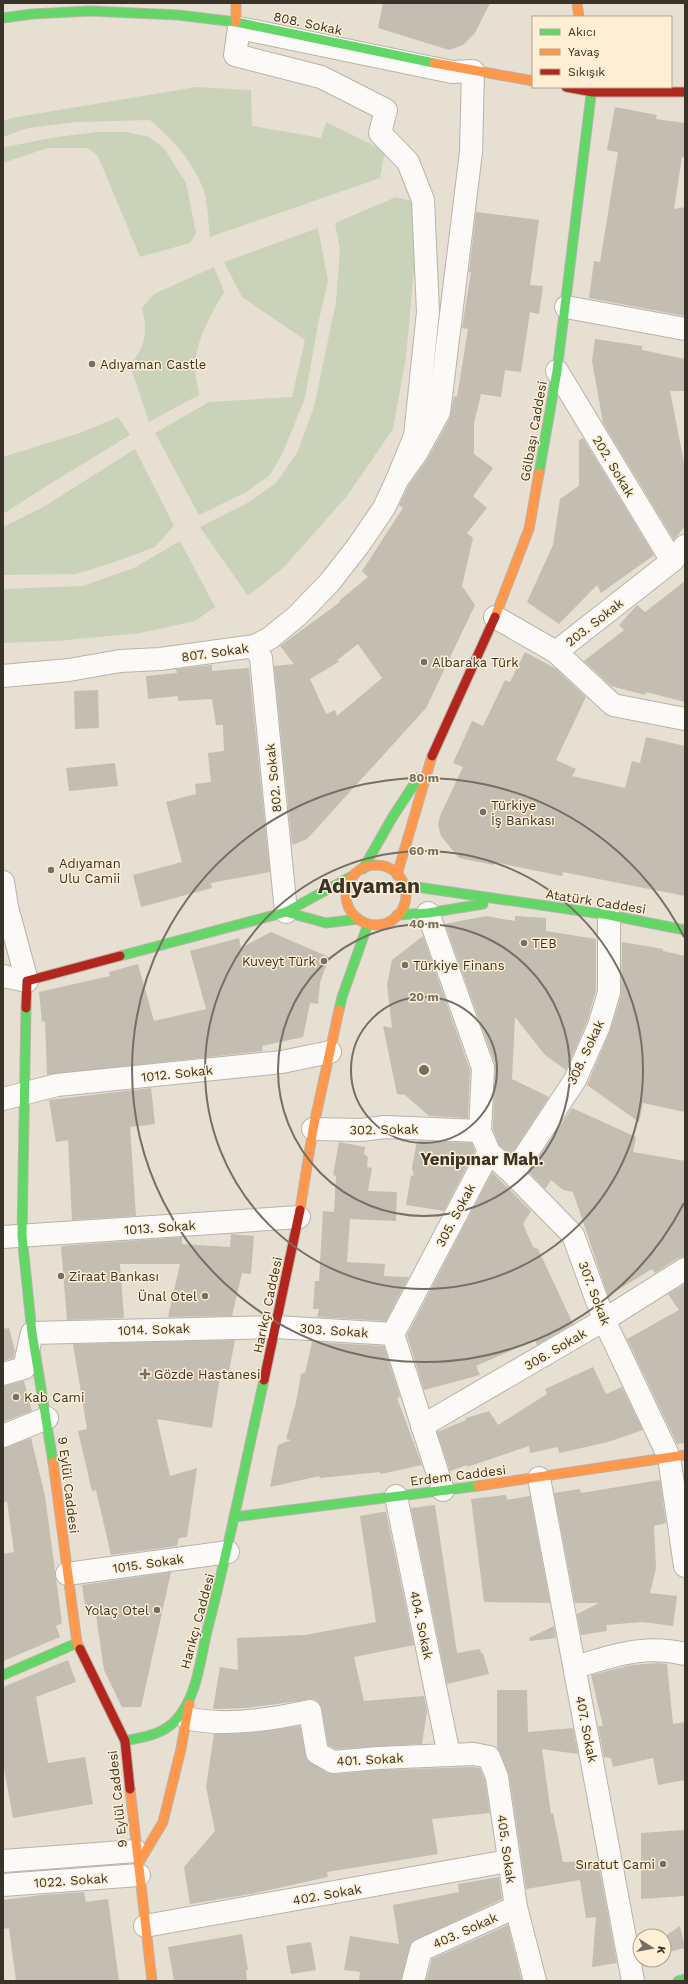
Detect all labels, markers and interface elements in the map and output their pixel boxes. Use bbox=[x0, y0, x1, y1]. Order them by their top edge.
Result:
street label: 808. Sokak bbox=[272, 9, 344, 38]
legend bbox=[532, 16, 672, 88]
text: Akıcı bbox=[568, 25, 596, 39]
text: Yavaş bbox=[568, 45, 600, 59]
text: Sıkışık bbox=[568, 65, 605, 79]
place label: Adıyaman Castle bbox=[100, 357, 206, 372]
marker: Adıyaman Castle bbox=[87, 359, 97, 369]
street label: Gölbaşı Caddesi bbox=[517, 380, 550, 483]
street label: 202. Sokak bbox=[589, 433, 638, 500]
street label: 203. Sokak bbox=[563, 595, 627, 650]
street label: 807. Sokak bbox=[180, 640, 250, 665]
place label: Albaraka Türk bbox=[432, 655, 519, 670]
marker: Albaraka Türk bbox=[419, 657, 429, 667]
street label: 802. Sokak bbox=[262, 742, 285, 813]
text: 80 m bbox=[409, 771, 439, 785]
place label: Türkiye İş Bankası bbox=[491, 798, 555, 828]
marker: Türkiye İş Bankası bbox=[478, 807, 488, 817]
text: 60 m bbox=[409, 844, 439, 858]
place label: Adıyaman Ulu Camii bbox=[59, 856, 121, 886]
marker: Adıyaman Ulu Camii bbox=[46, 865, 56, 875]
district label: Adıyaman bbox=[318, 873, 420, 898]
street label: Atatürk Caddesi bbox=[545, 886, 647, 917]
text: 40 m bbox=[409, 917, 439, 931]
place label: TEB bbox=[532, 936, 557, 951]
marker: TEB bbox=[519, 938, 529, 948]
place label: Kuveyt Türk bbox=[242, 954, 317, 969]
marker: Kuveyt Türk bbox=[319, 956, 329, 966]
place label: Türkiye Finans bbox=[413, 958, 505, 973]
marker: Türkiye Finans bbox=[400, 960, 410, 970]
text: 20 m bbox=[409, 990, 439, 1004]
street label: 308. Sokak bbox=[564, 1017, 607, 1087]
street label: 1012. Sokak bbox=[141, 1062, 214, 1085]
centre of rings bbox=[417, 1063, 431, 1077]
street label: 302. Sokak bbox=[349, 1121, 419, 1138]
district label: Yenipınar Mah. bbox=[420, 1149, 544, 1169]
street label: 305. Sokak bbox=[433, 1181, 479, 1249]
street label: 1013. Sokak bbox=[124, 1217, 197, 1237]
street label: Harıkçı Caddesi bbox=[250, 1255, 285, 1355]
street label: 307. Sokak bbox=[575, 1259, 614, 1328]
place label: Ziraat Bankası bbox=[69, 1269, 159, 1284]
marker: Ziraat Bankası bbox=[56, 1271, 66, 1281]
place label: Ünal Otel bbox=[138, 1289, 197, 1304]
marker: Ünal Otel bbox=[200, 1291, 210, 1301]
street label: 1014. Sokak bbox=[118, 1321, 191, 1338]
street label: 303. Sokak bbox=[299, 1321, 370, 1340]
street label: 306. Sokak bbox=[521, 1325, 590, 1373]
place label: Gözde Hastanesi bbox=[154, 1367, 260, 1382]
marker: Gözde Hastanesi bbox=[139, 1368, 151, 1380]
place label: Kab Cami bbox=[24, 1390, 84, 1405]
marker: Kab Cami bbox=[11, 1392, 21, 1402]
street label: 9 Eylül Caddesi bbox=[55, 1436, 82, 1534]
street label: Erdem Caddesi bbox=[409, 1462, 507, 1489]
street label: 1015. Sokak bbox=[111, 1551, 185, 1576]
street label: Harıkçı Caddesi bbox=[178, 1572, 217, 1671]
street label: 404. Sokak bbox=[407, 1589, 436, 1661]
place label: Yolaç Otel bbox=[85, 1603, 149, 1618]
marker: Yolaç Otel bbox=[152, 1605, 162, 1615]
street label: 407. Sokak bbox=[573, 1694, 600, 1764]
street label: 9 Eylül Caddesi bbox=[105, 1750, 130, 1848]
street label: 401. Sokak bbox=[336, 1750, 405, 1769]
street label: 405. Sokak bbox=[494, 1814, 519, 1885]
place label: Sıratut Cami bbox=[576, 1857, 655, 1872]
marker: Sıratut Cami bbox=[658, 1859, 668, 1869]
street label: 1022. Sokak bbox=[33, 1870, 109, 1891]
street label: 402. Sokak bbox=[292, 1881, 363, 1908]
street label: 403. Sokak bbox=[430, 1909, 501, 1951]
north arrow bbox=[632, 1928, 672, 1968]
text: K bbox=[654, 1945, 668, 1955]

